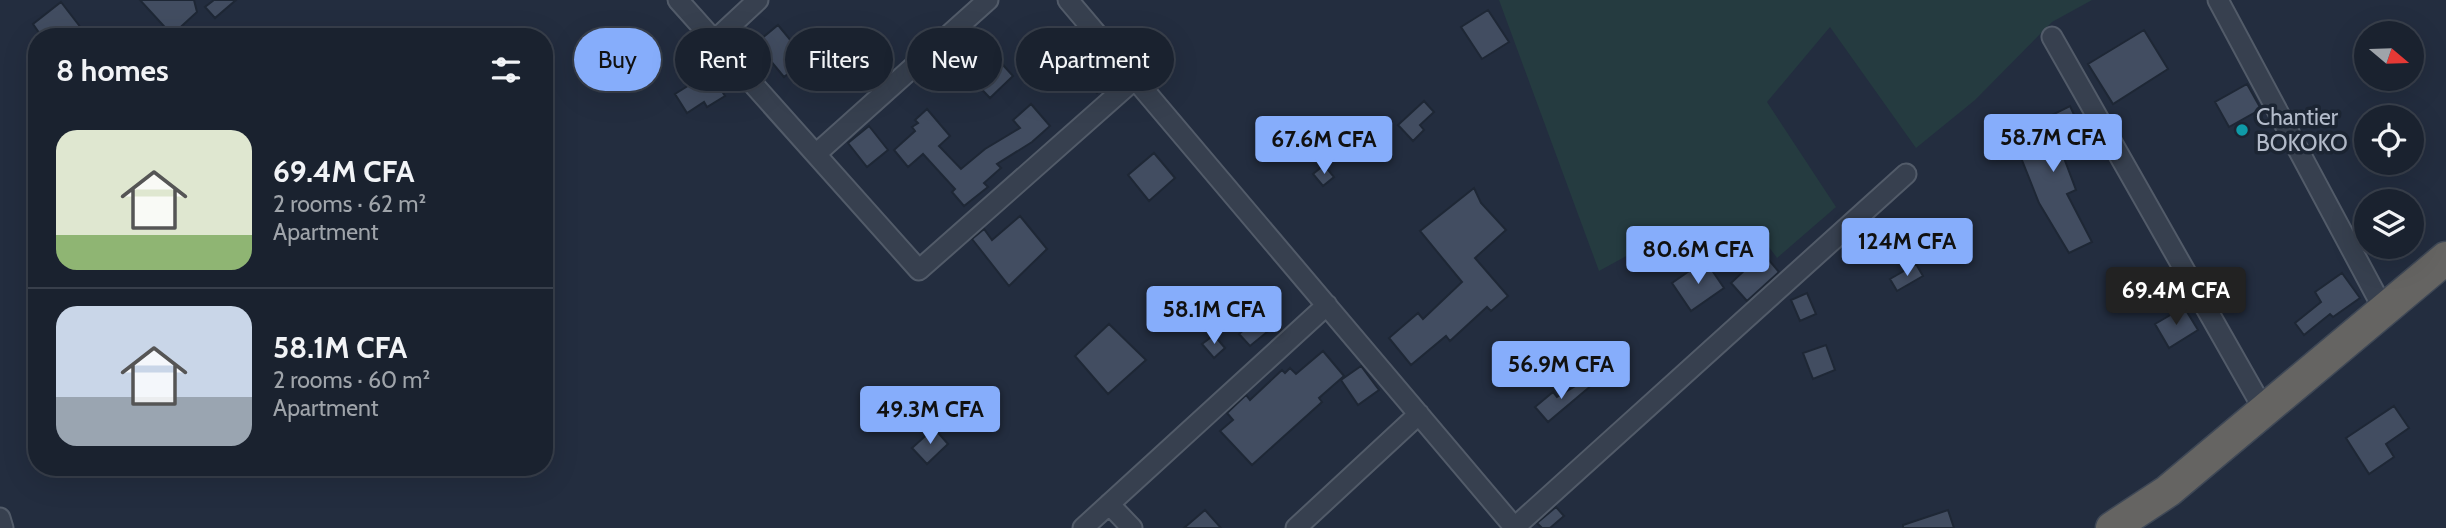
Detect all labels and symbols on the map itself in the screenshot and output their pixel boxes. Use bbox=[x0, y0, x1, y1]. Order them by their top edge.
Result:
north arrow bbox=[2354, 21, 2424, 91]
place label: Chantier BOKOKO bbox=[2256, 103, 2348, 157]
pin: 58.7M CFA bbox=[1973, 114, 2133, 174]
pin: 67.6M CFA bbox=[1244, 116, 1404, 176]
marker: Chantier BOKOKO bbox=[2234, 122, 2250, 138]
pin: 124M CFA bbox=[1835, 218, 1979, 278]
pin: 80.6M CFA bbox=[1618, 226, 1778, 286]
pin: 69.4M CFA bbox=[2096, 268, 2256, 327]
pin: 58.1M CFA bbox=[1134, 286, 1294, 346]
pin: 56.9M CFA bbox=[1481, 342, 1641, 401]
pin: 49.3M CFA bbox=[850, 386, 1010, 446]

